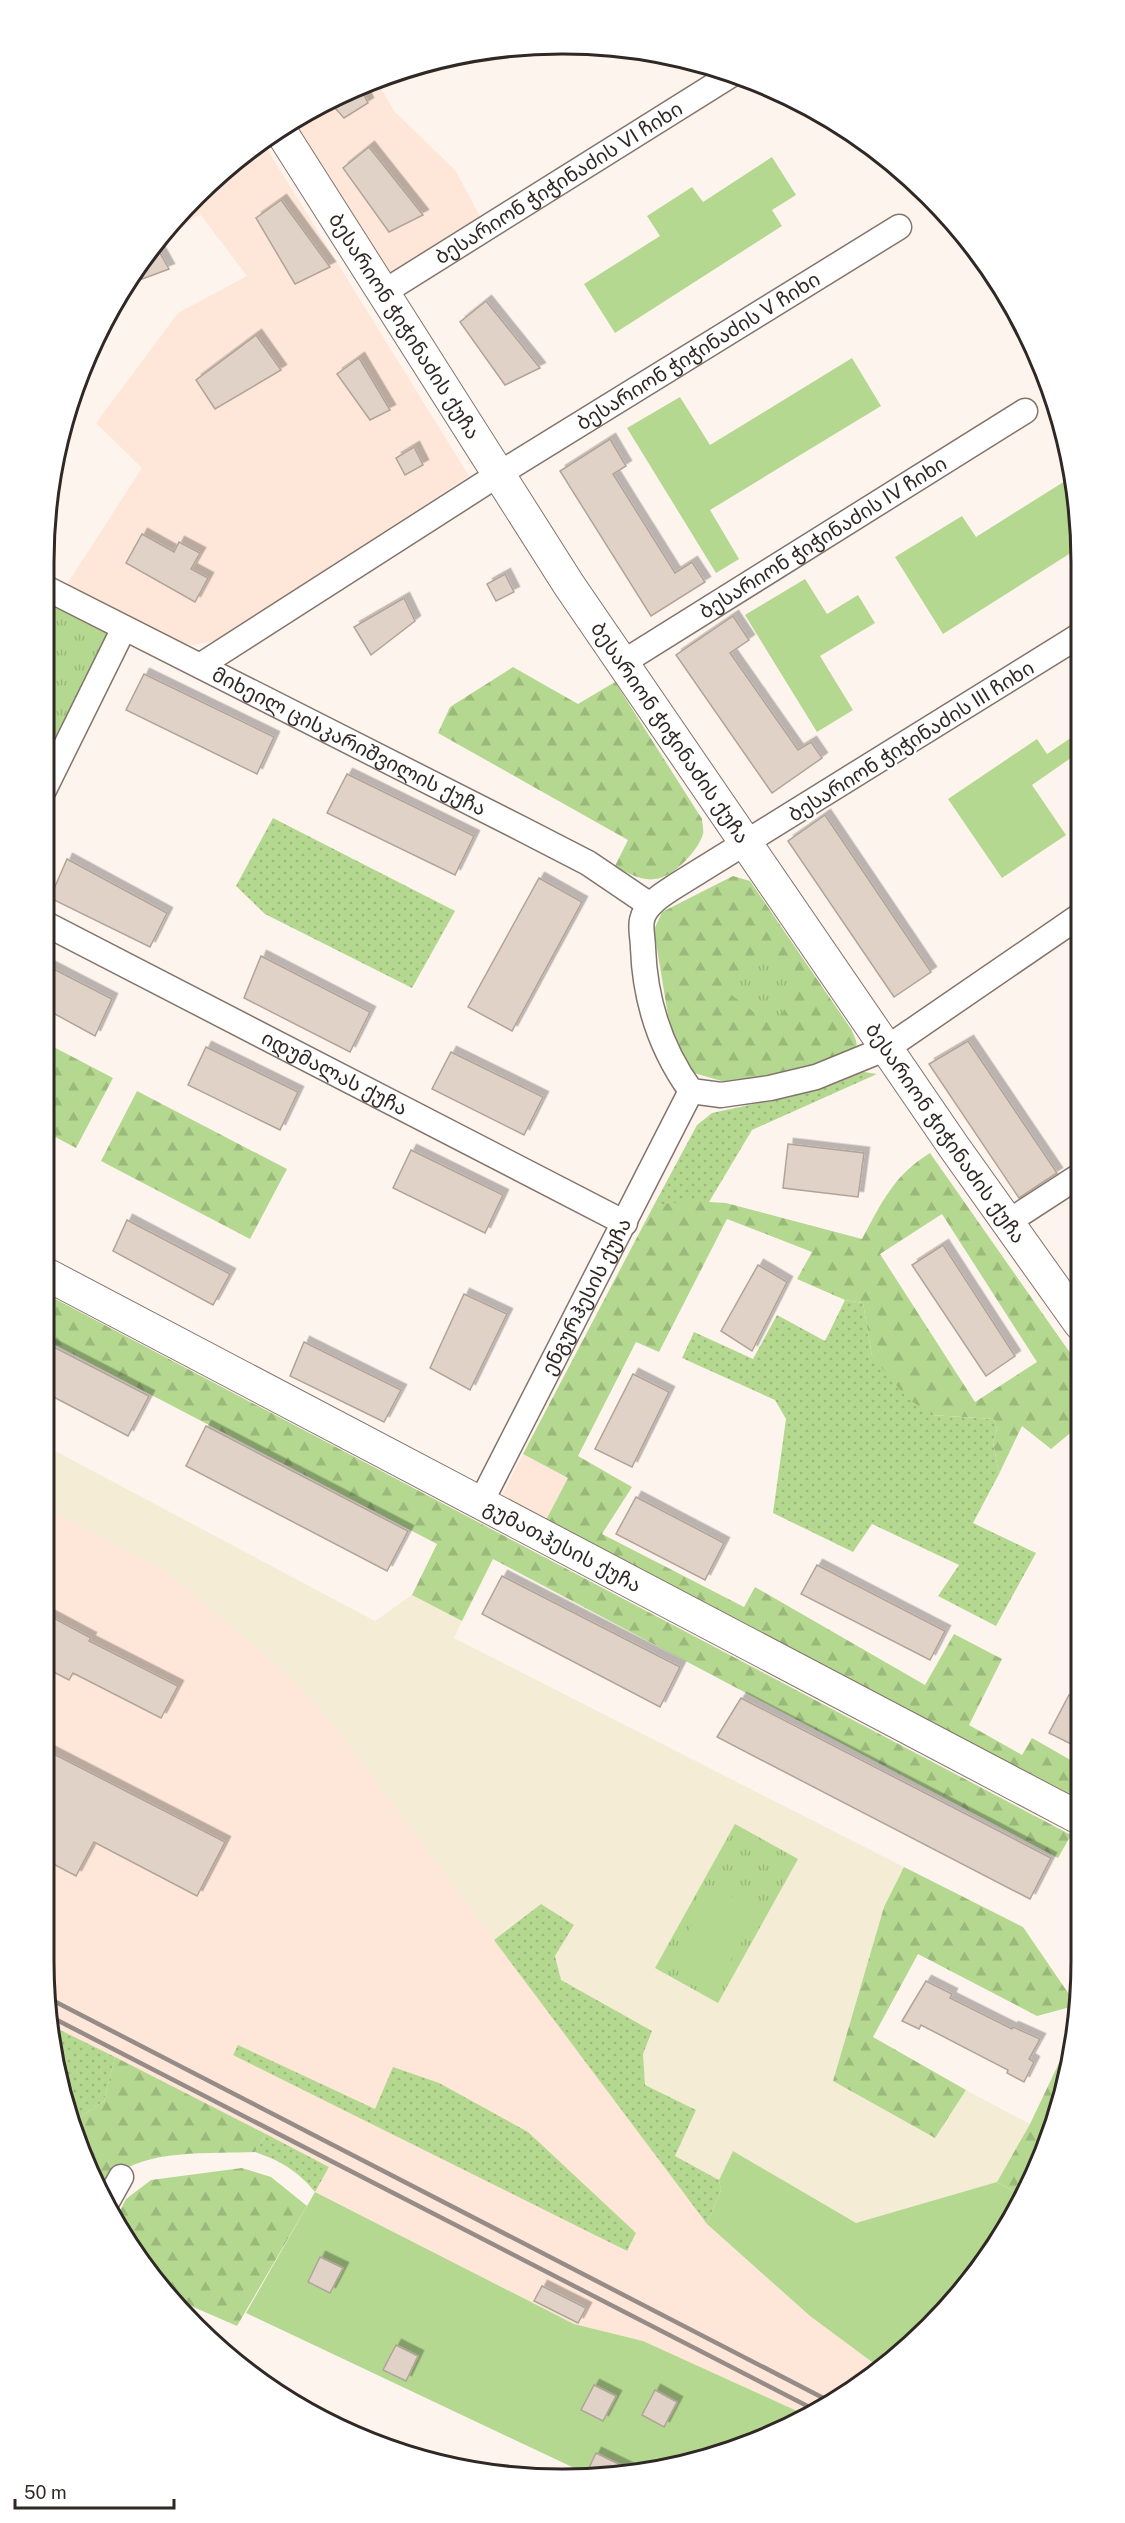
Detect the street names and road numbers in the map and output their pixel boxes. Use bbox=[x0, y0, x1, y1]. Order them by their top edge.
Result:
street label: ბესარიონ ჭიჭინაძის VI ჩიხი bbox=[430, 96, 687, 269]
street label: ბესარიონ ჭიჭინაძის ქუჩა bbox=[324, 208, 485, 443]
street label: ბესარიონ ჭიჭინაძის V ჩიხი bbox=[572, 267, 824, 435]
street label: ბესარიონ ჭიჭინაძის IV ჩიხი bbox=[695, 451, 951, 624]
street label: ბესარიონ ჭიჭინაძის ქუჩა bbox=[586, 617, 754, 848]
street label: ბესარიონ ჭიჭინაძის III ჩიხი bbox=[784, 655, 1038, 827]
street label: მიხეილ ცისკარიშვილის ქუჩა bbox=[208, 662, 490, 821]
street label: ბესარიონ ჭიჭინაძის ქუჩა bbox=[861, 1018, 1031, 1248]
street label: იდუმალას ქუჩა bbox=[258, 1026, 411, 1121]
street label: ენგურჰესის ქუჩა bbox=[536, 1214, 636, 1379]
street label: გუმათჰესის ქუჩა bbox=[480, 1495, 645, 1597]

